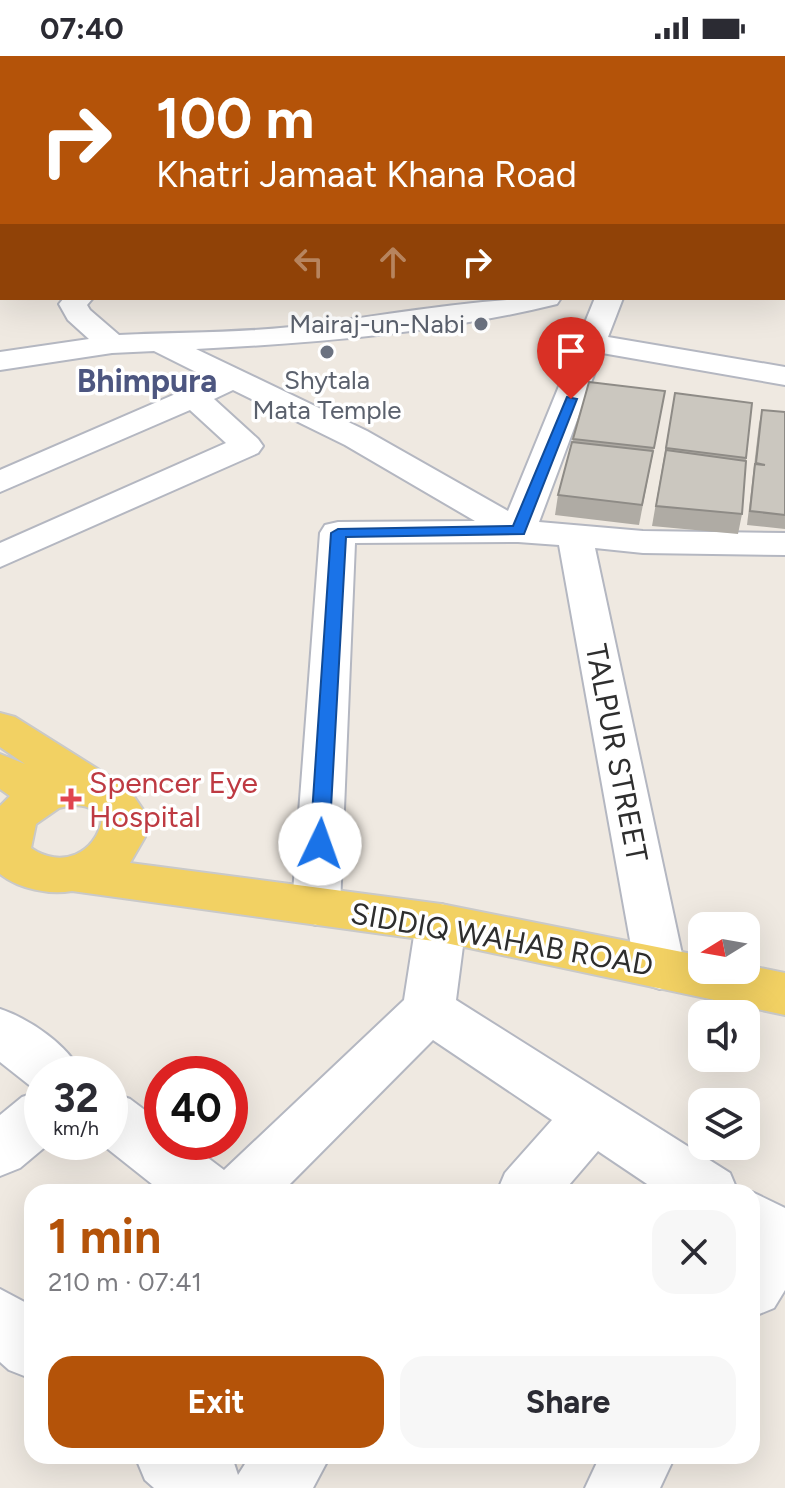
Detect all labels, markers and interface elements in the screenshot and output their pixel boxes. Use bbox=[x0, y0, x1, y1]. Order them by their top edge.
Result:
text: 07:40 bbox=[40, 10, 124, 47]
text: 100 m bbox=[156, 85, 314, 152]
icon: right bbox=[24, 88, 128, 192]
text: Khatri Jamaat Khana Road bbox=[156, 153, 577, 196]
icon: left bbox=[287, 240, 331, 284]
icon: ahead bbox=[371, 240, 415, 284]
icon: right bbox=[455, 240, 499, 284]
place label: Mairaj-un-Nabi bbox=[289, 308, 465, 340]
marker: Mairaj-un-Nabi bbox=[472, 315, 490, 333]
pin bbox=[537, 317, 605, 399]
icon: arrive bbox=[549, 329, 593, 373]
marker: Shytala Mata Temple bbox=[318, 343, 336, 361]
district label: Bhimpura bbox=[77, 362, 217, 400]
place label: Shytala Mata Temple bbox=[252, 364, 402, 426]
street label: TALPUR STREET bbox=[578, 641, 656, 865]
place label: Spencer Eye Hospital bbox=[89, 764, 258, 835]
marker: Spencer Eye Hospital bbox=[60, 788, 82, 810]
position arrow bbox=[278, 802, 362, 886]
street label: SIDDIQ WAHAB ROAD bbox=[348, 894, 656, 984]
north arrow bbox=[688, 912, 760, 984]
map controls bbox=[688, 912, 760, 1160]
button: sound bbox=[688, 1000, 760, 1072]
speed limit sign: 40 bbox=[144, 1056, 248, 1160]
text: 32 bbox=[53, 1074, 99, 1122]
button: layers bbox=[688, 1088, 760, 1160]
text: km/h bbox=[53, 1116, 99, 1140]
text: 1 min bbox=[48, 1207, 161, 1265]
button: close bbox=[652, 1210, 736, 1294]
text: 210 m · 07:41 bbox=[48, 1266, 202, 1298]
button: Exit bbox=[48, 1356, 384, 1448]
button: Share bbox=[400, 1356, 736, 1448]

